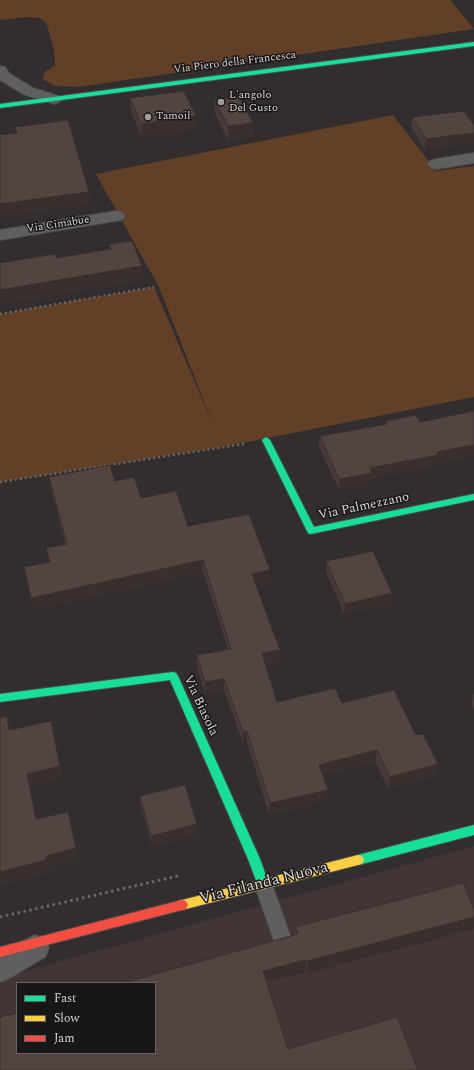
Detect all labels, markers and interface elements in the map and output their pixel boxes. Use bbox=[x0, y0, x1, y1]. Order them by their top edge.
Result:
street label: Via Piero della Francesca bbox=[173, 49, 297, 77]
place label: L'angolo Del Gusto bbox=[229, 89, 278, 115]
marker: L'angolo Del Gusto bbox=[216, 97, 226, 107]
place label: Tamoil bbox=[156, 110, 190, 124]
marker: Tamoil bbox=[143, 112, 153, 122]
street label: Via Cimabue bbox=[26, 214, 90, 236]
street label: Via Palmezzano bbox=[317, 490, 411, 524]
street label: Via Biasola bbox=[179, 673, 221, 739]
street label: Via Filanda Nuova bbox=[198, 859, 330, 909]
legend bbox=[16, 982, 156, 1054]
text: Fast bbox=[54, 989, 76, 1008]
text: Slow bbox=[54, 1009, 79, 1028]
text: Jam bbox=[54, 1029, 75, 1048]

